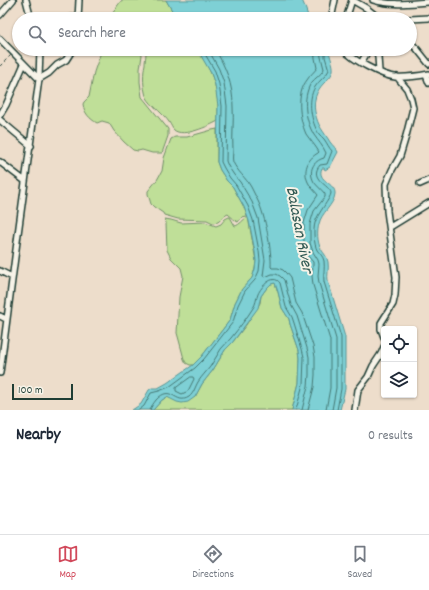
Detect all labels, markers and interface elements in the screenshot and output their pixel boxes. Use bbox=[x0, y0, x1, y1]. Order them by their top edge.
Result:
search box bbox=[12, 12, 417, 56]
icon: search bbox=[26, 23, 48, 45]
text: Search here bbox=[58, 23, 126, 45]
water label: Balasan River bbox=[278, 185, 318, 277]
map controls bbox=[381, 326, 417, 398]
button: locate bbox=[381, 326, 417, 362]
button: layers bbox=[381, 362, 417, 398]
scale bar bbox=[12, 382, 73, 401]
text: 100 m bbox=[18, 383, 42, 399]
text: Nearby bbox=[16, 424, 60, 448]
text: 0 results bbox=[368, 427, 413, 446]
tab: Map bbox=[57, 543, 79, 583]
tab: Directions bbox=[192, 543, 234, 583]
tab: Saved bbox=[348, 543, 372, 583]

